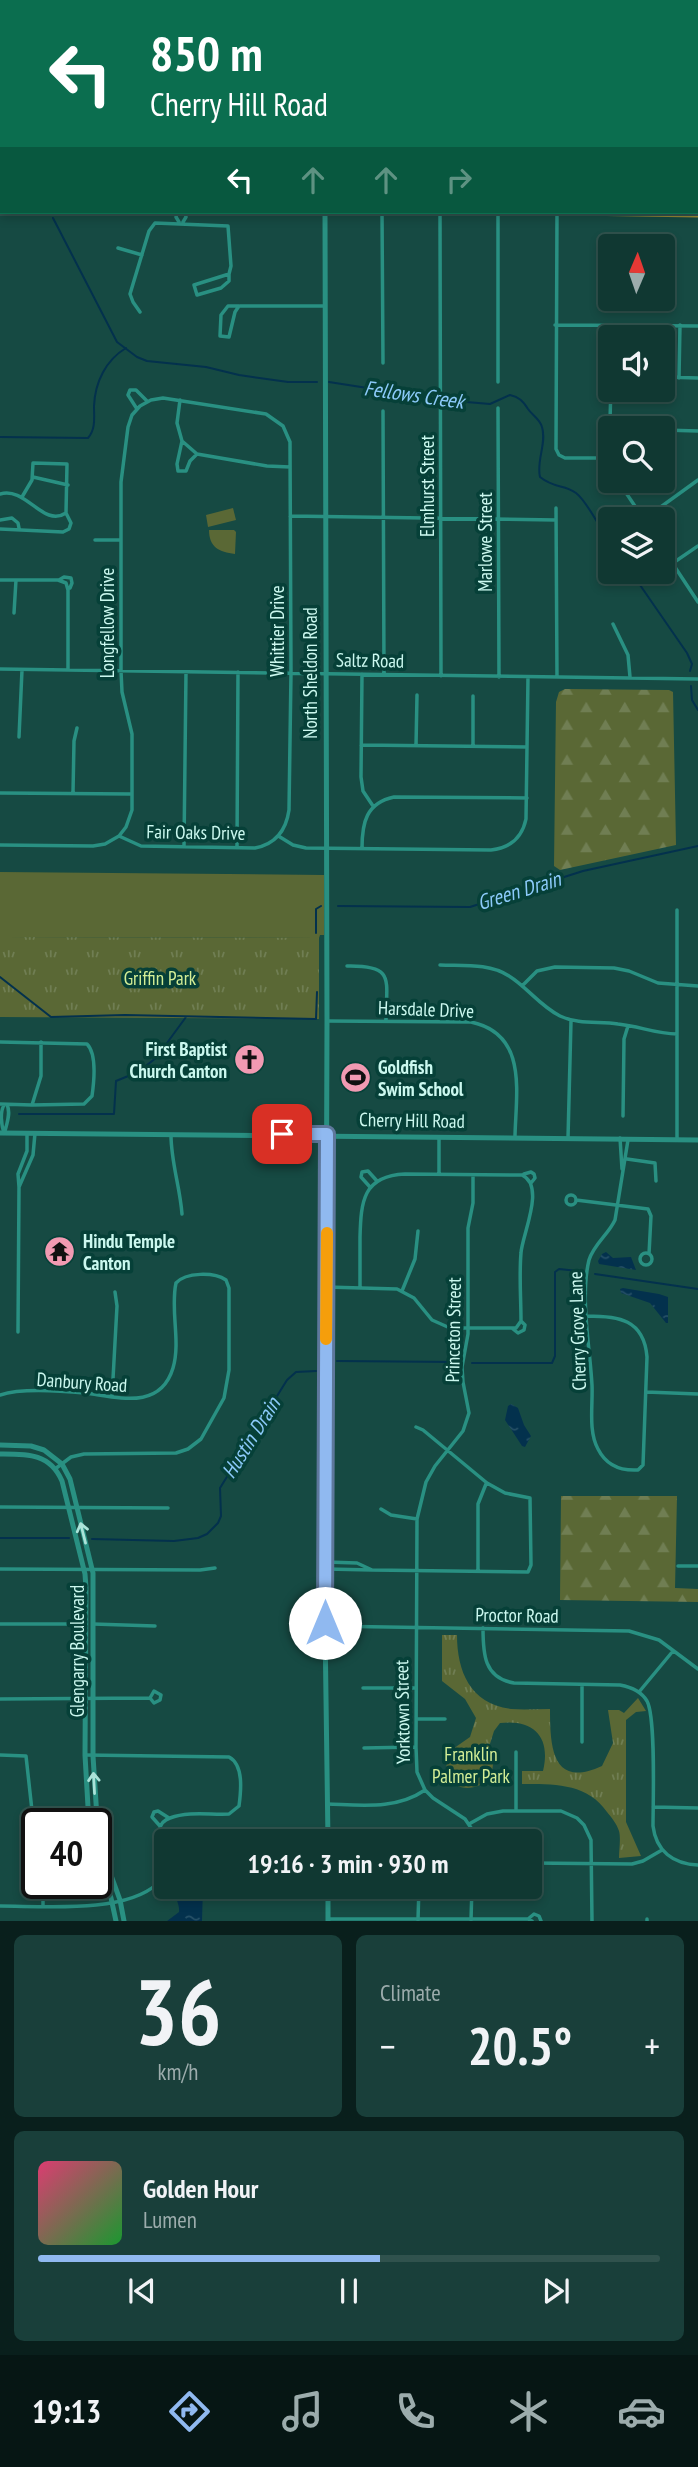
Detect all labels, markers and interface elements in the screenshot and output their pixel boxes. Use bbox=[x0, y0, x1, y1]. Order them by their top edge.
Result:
text: 850 m bbox=[150, 21, 263, 85]
icon: left bbox=[35, 28, 126, 119]
text: Cherry Hill Road bbox=[150, 83, 328, 125]
icon: left bbox=[221, 161, 259, 199]
icon: ahead bbox=[294, 161, 332, 199]
icon: ahead bbox=[367, 161, 405, 199]
icon: right bbox=[440, 161, 478, 199]
north arrow bbox=[598, 234, 676, 312]
map controls bbox=[598, 234, 675, 584]
button: sound bbox=[598, 325, 675, 402]
water label: Fellows Creek bbox=[362, 374, 468, 415]
button: search bbox=[598, 416, 675, 493]
street label: Elmhurst Street bbox=[415, 434, 439, 537]
street label: Marlowe Street bbox=[473, 491, 497, 592]
button: layers bbox=[598, 507, 675, 584]
street label: Longfellow Drive bbox=[95, 568, 119, 678]
street label: Whittier Drive bbox=[265, 585, 289, 677]
street label: North Sheldon Road bbox=[298, 607, 322, 739]
street label: Saltz Road bbox=[336, 647, 404, 673]
street label: Fair Oaks Drive bbox=[146, 819, 246, 845]
water label: Green Drain bbox=[474, 865, 566, 916]
park label: Griffin Park bbox=[124, 966, 197, 990]
street label: Harsdale Drive bbox=[378, 995, 475, 1023]
place label: First Baptist Church Canton bbox=[129, 1037, 227, 1083]
church icon: First Baptist Church Canton bbox=[233, 1043, 267, 1077]
place label: Goldfish Swim School bbox=[378, 1055, 464, 1101]
sports icon: Goldfish Swim School bbox=[338, 1061, 372, 1095]
pin bbox=[252, 1104, 312, 1164]
street label: Cherry Hill Road bbox=[359, 1107, 465, 1133]
icon: arrive bbox=[263, 1115, 301, 1153]
place label: Hindu Temple Canton bbox=[83, 1229, 175, 1275]
temple icon: Hindu Temple Canton bbox=[43, 1235, 77, 1269]
street label: Cherry Grove Lane bbox=[563, 1271, 591, 1391]
street label: Princeton Street bbox=[440, 1277, 466, 1383]
street label: Danbury Road bbox=[36, 1367, 128, 1397]
water label: Hustin Drain bbox=[215, 1391, 287, 1483]
one-way arrow bbox=[76, 1522, 89, 1544]
street label: Glengarry Boulevard bbox=[65, 1585, 89, 1717]
position arrow bbox=[288, 1586, 362, 1660]
street label: Proctor Road bbox=[475, 1602, 559, 1628]
street label: Yorktown Street bbox=[389, 1659, 415, 1764]
park label: Franklin Palmer Park bbox=[432, 1742, 511, 1788]
one-way arrow bbox=[88, 1772, 101, 1795]
speed limit sign: 40 bbox=[21, 1808, 112, 1899]
text: 19:16 · 3 min · 930 m bbox=[248, 1847, 448, 1880]
text: 36 bbox=[135, 1952, 222, 2070]
text: Climate bbox=[380, 1978, 441, 2007]
text: 20.5° bbox=[468, 2012, 572, 2079]
text: − bbox=[380, 2021, 396, 2070]
text: + bbox=[644, 2021, 660, 2070]
text: km/h bbox=[158, 2057, 198, 2086]
text: Golden Hour bbox=[143, 2172, 258, 2205]
text: Lumen bbox=[143, 2205, 197, 2234]
icon: previous bbox=[123, 2272, 161, 2310]
icon: pause bbox=[330, 2272, 368, 2310]
icon: next bbox=[537, 2272, 575, 2310]
icon: directions bbox=[165, 2387, 214, 2436]
icon: music bbox=[278, 2387, 327, 2436]
icon: phone bbox=[391, 2387, 440, 2436]
icon: climate bbox=[504, 2387, 553, 2436]
icon: car bbox=[617, 2387, 666, 2436]
text: 19:13 bbox=[32, 2390, 101, 2432]

